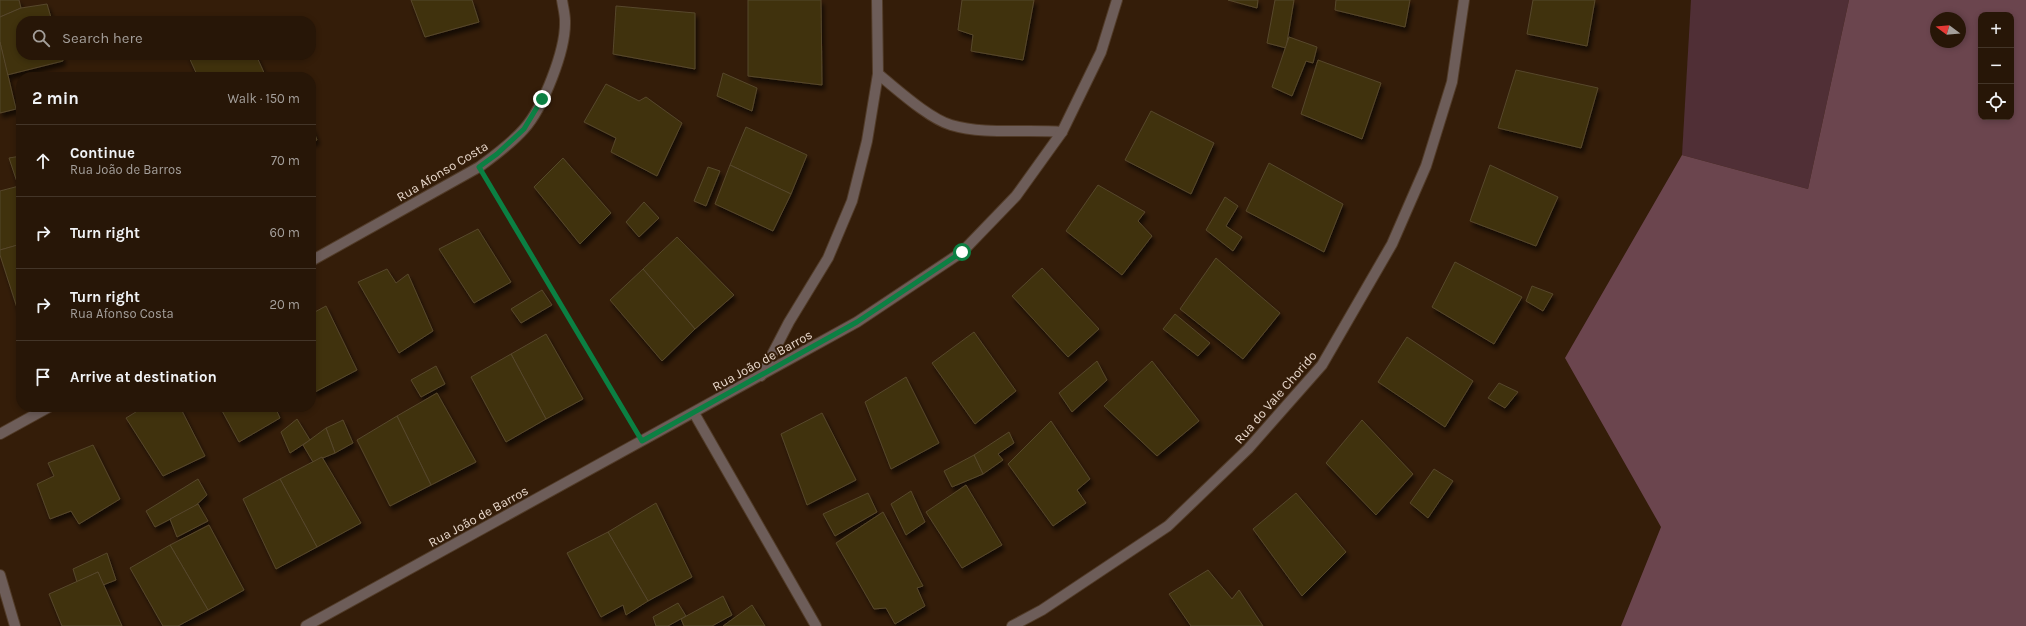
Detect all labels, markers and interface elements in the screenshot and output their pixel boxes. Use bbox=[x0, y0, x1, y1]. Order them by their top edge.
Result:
north arrow bbox=[1930, 12, 1966, 48]
map controls bbox=[1978, 12, 2014, 120]
button: + bbox=[1978, 12, 2014, 48]
search box bbox=[16, 16, 316, 60]
icon: search bbox=[30, 27, 52, 49]
text: Search here bbox=[62, 29, 143, 47]
button: − bbox=[1978, 48, 2014, 84]
button: locate bbox=[1978, 84, 2014, 120]
text: 2 min bbox=[32, 88, 79, 108]
route end bbox=[533, 90, 551, 108]
text: Walk · 150 m bbox=[228, 91, 300, 106]
street label: Rua Afonso Costa bbox=[394, 138, 491, 205]
text: Continue bbox=[70, 144, 135, 162]
icon: ahead bbox=[32, 150, 54, 172]
text: 70 m bbox=[271, 153, 300, 168]
text: Rua João de Barros bbox=[70, 162, 182, 177]
icon: right bbox=[32, 222, 54, 244]
text: Turn right bbox=[70, 224, 140, 242]
text: 60 m bbox=[270, 225, 300, 240]
route start bbox=[953, 243, 971, 261]
text: Turn right bbox=[70, 288, 140, 306]
icon: right bbox=[32, 294, 54, 316]
text: 20 m bbox=[270, 297, 300, 312]
text: Rua Afonso Costa bbox=[70, 306, 174, 321]
street label: Rua João de Barros bbox=[710, 327, 815, 394]
street label: Rua do Vale Chorido bbox=[1231, 348, 1320, 447]
icon: arrive bbox=[32, 366, 54, 388]
text: Arrive at destination bbox=[70, 368, 217, 386]
street label: Rua João de Barros bbox=[426, 483, 531, 550]

